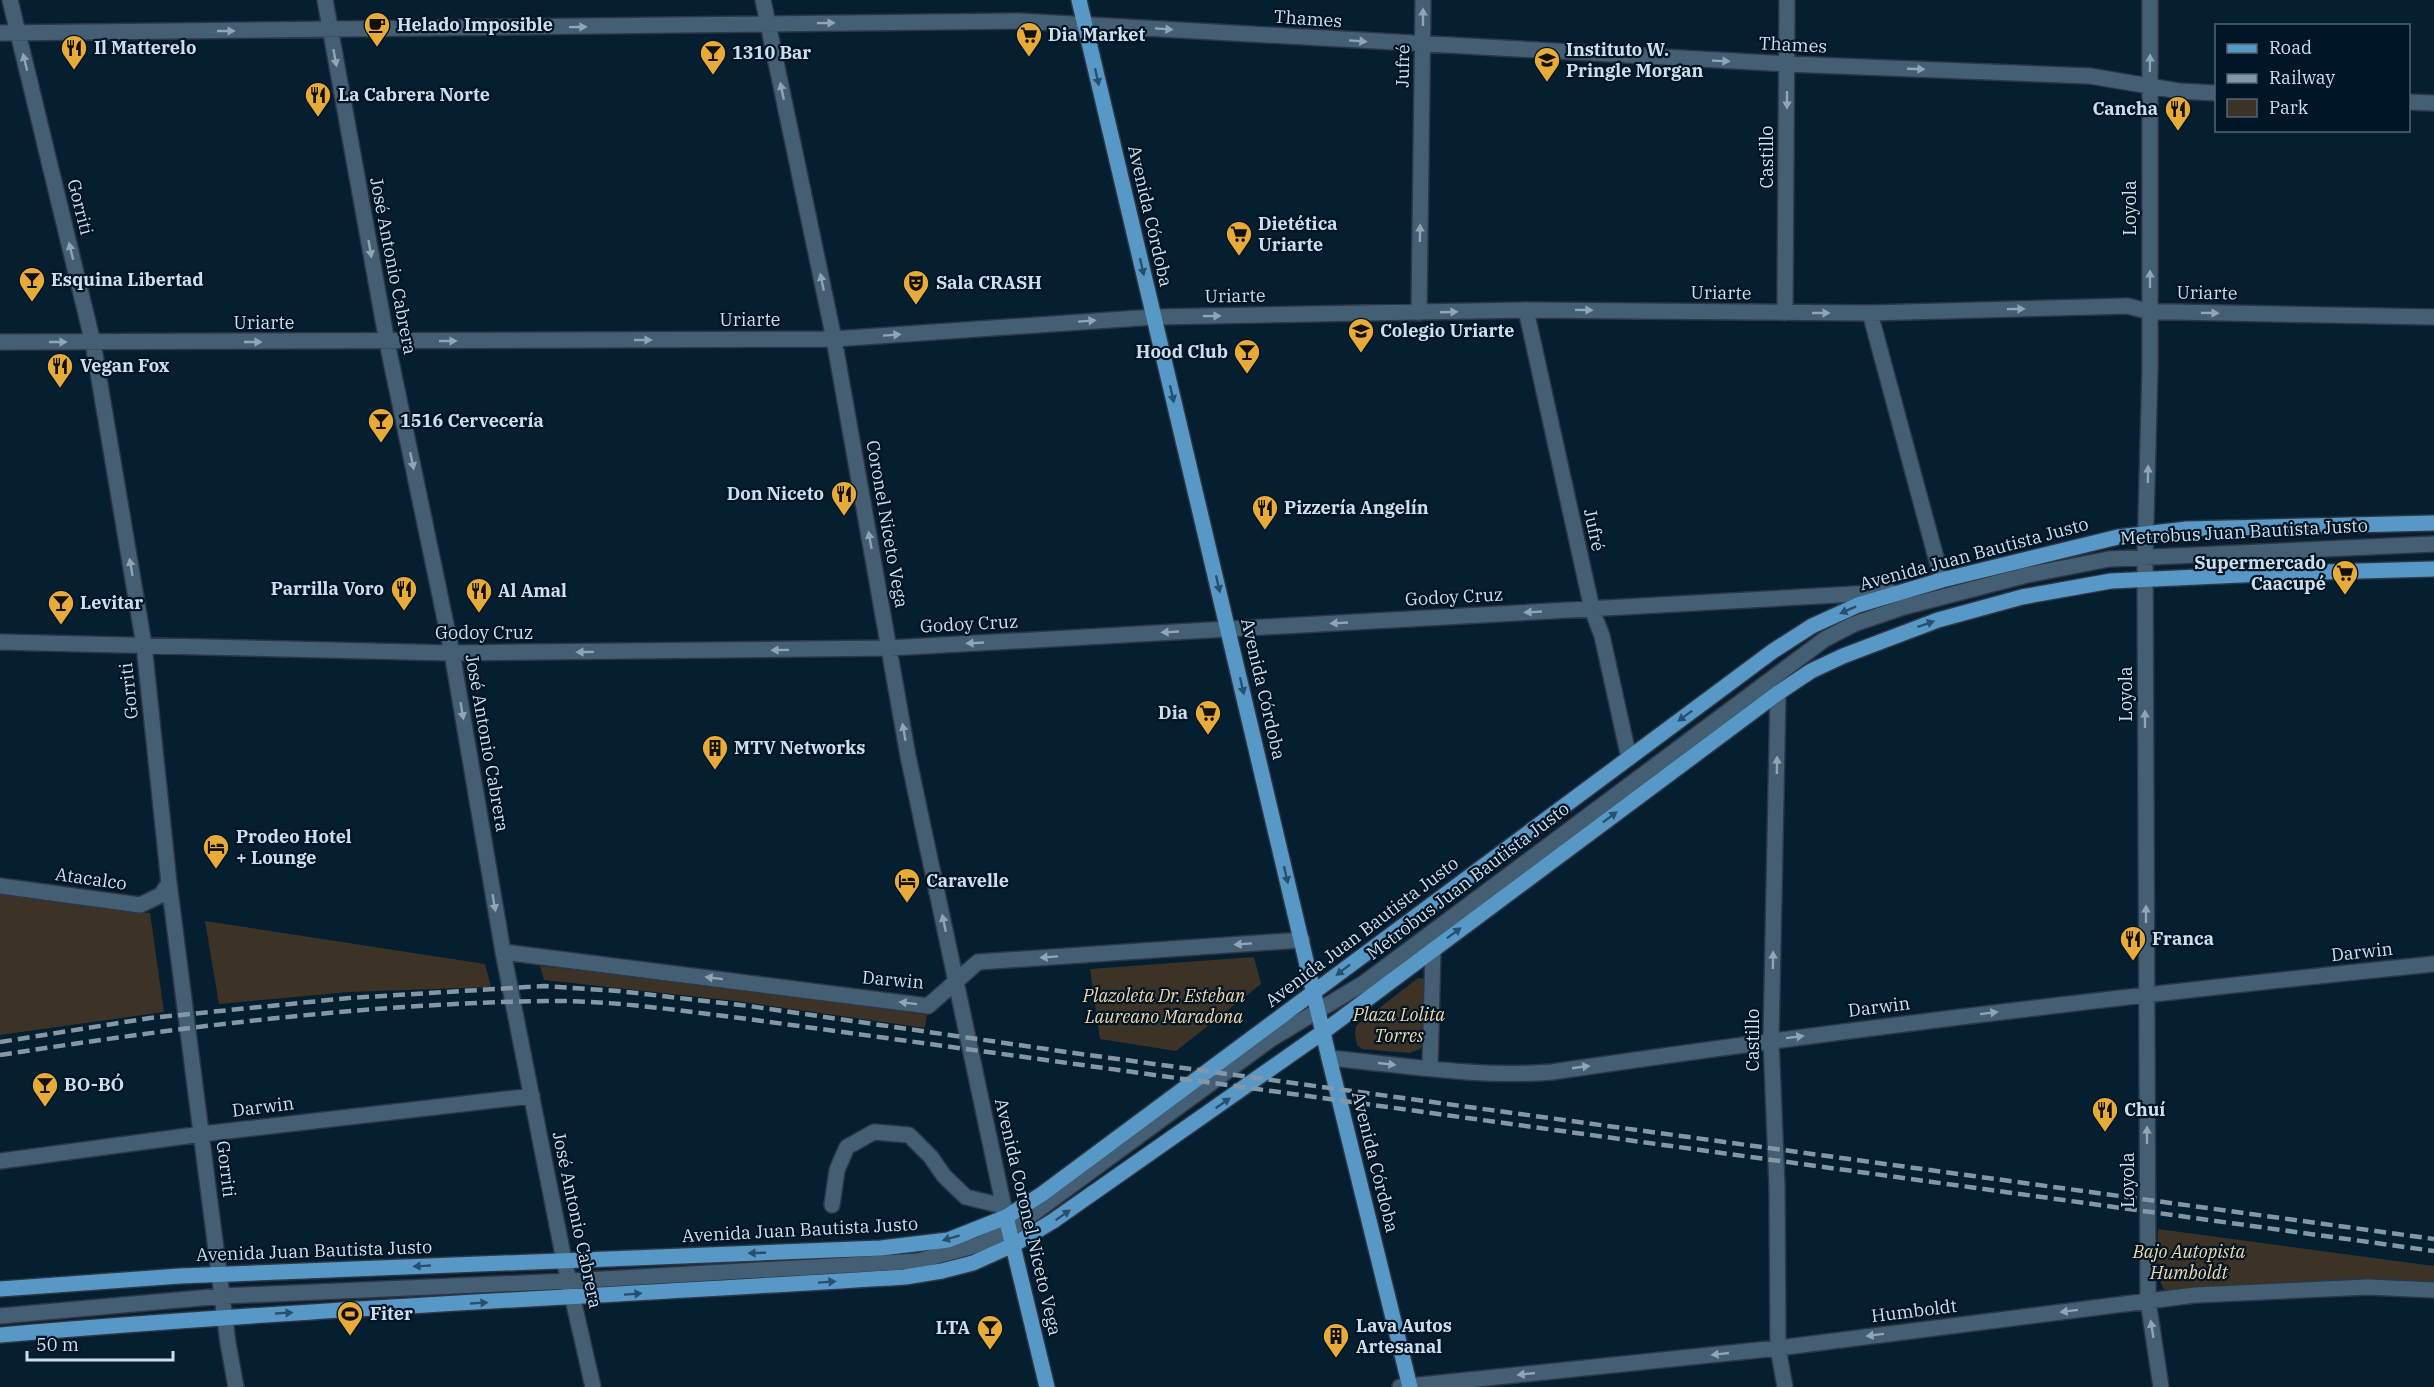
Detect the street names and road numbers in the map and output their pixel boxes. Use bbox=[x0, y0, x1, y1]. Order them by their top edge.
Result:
street label: Thames bbox=[1273, 5, 1343, 32]
street label: Thames bbox=[1758, 31, 1828, 58]
street label: Jufré bbox=[1391, 44, 1414, 88]
street label: Castillo bbox=[1755, 126, 1778, 188]
street label: Avenida Córdoba bbox=[1123, 143, 1178, 289]
street label: José Antonio Cabrera bbox=[365, 175, 422, 357]
street label: Gorriti bbox=[62, 177, 99, 238]
street label: Loyola bbox=[2118, 180, 2141, 236]
street label: Uriarte bbox=[1690, 280, 1752, 305]
street label: Uriarte bbox=[2176, 280, 2238, 305]
street label: Uriarte bbox=[1204, 283, 1266, 308]
street label: Uriarte bbox=[720, 308, 780, 331]
street label: Uriarte bbox=[234, 311, 294, 334]
street label: Coronel Niceto Vega bbox=[861, 438, 914, 610]
street label: Jufré bbox=[1579, 506, 1610, 553]
street label: Avenida Juan Bautista Justo bbox=[1857, 512, 2091, 595]
street label: Metrobus Juan Bautista Justo bbox=[2120, 514, 2368, 549]
street label: Godoy Cruz bbox=[1404, 582, 1504, 611]
street label: Godoy Cruz bbox=[919, 609, 1019, 638]
street label: Avenida Córdoba bbox=[1236, 616, 1291, 762]
street label: Godoy Cruz bbox=[435, 621, 533, 644]
street label: José Antonio Cabrera bbox=[461, 652, 514, 834]
street label: Gorriti bbox=[114, 661, 143, 720]
street label: Loyola bbox=[2114, 666, 2137, 722]
street label: Metrobus Juan Bautista Justo bbox=[1362, 797, 1574, 964]
street label: Avenida Juan Bautista Justo bbox=[1260, 851, 1463, 1012]
street label: Atacalco bbox=[54, 862, 128, 895]
street label: Darwin bbox=[2330, 937, 2394, 966]
street label: Darwin bbox=[861, 965, 925, 994]
street label: Darwin bbox=[1847, 991, 1911, 1022]
street label: Castillo bbox=[1741, 1009, 1764, 1071]
street label: Avenida Córdoba bbox=[1347, 1089, 1404, 1235]
street label: Darwin bbox=[231, 1091, 295, 1122]
street label: Avenida Coronel Niceto Vega bbox=[990, 1096, 1067, 1338]
street label: José Antonio Cabrera bbox=[548, 1129, 607, 1310]
street label: Gorriti bbox=[212, 1139, 241, 1199]
street label: Loyola bbox=[2116, 1152, 2139, 1208]
street label: Avenida Juan Bautista Justo bbox=[681, 1212, 919, 1247]
street label: Avenida Juan Bautista Justo bbox=[195, 1235, 432, 1266]
street label: Humboldt bbox=[1870, 1294, 1958, 1327]

